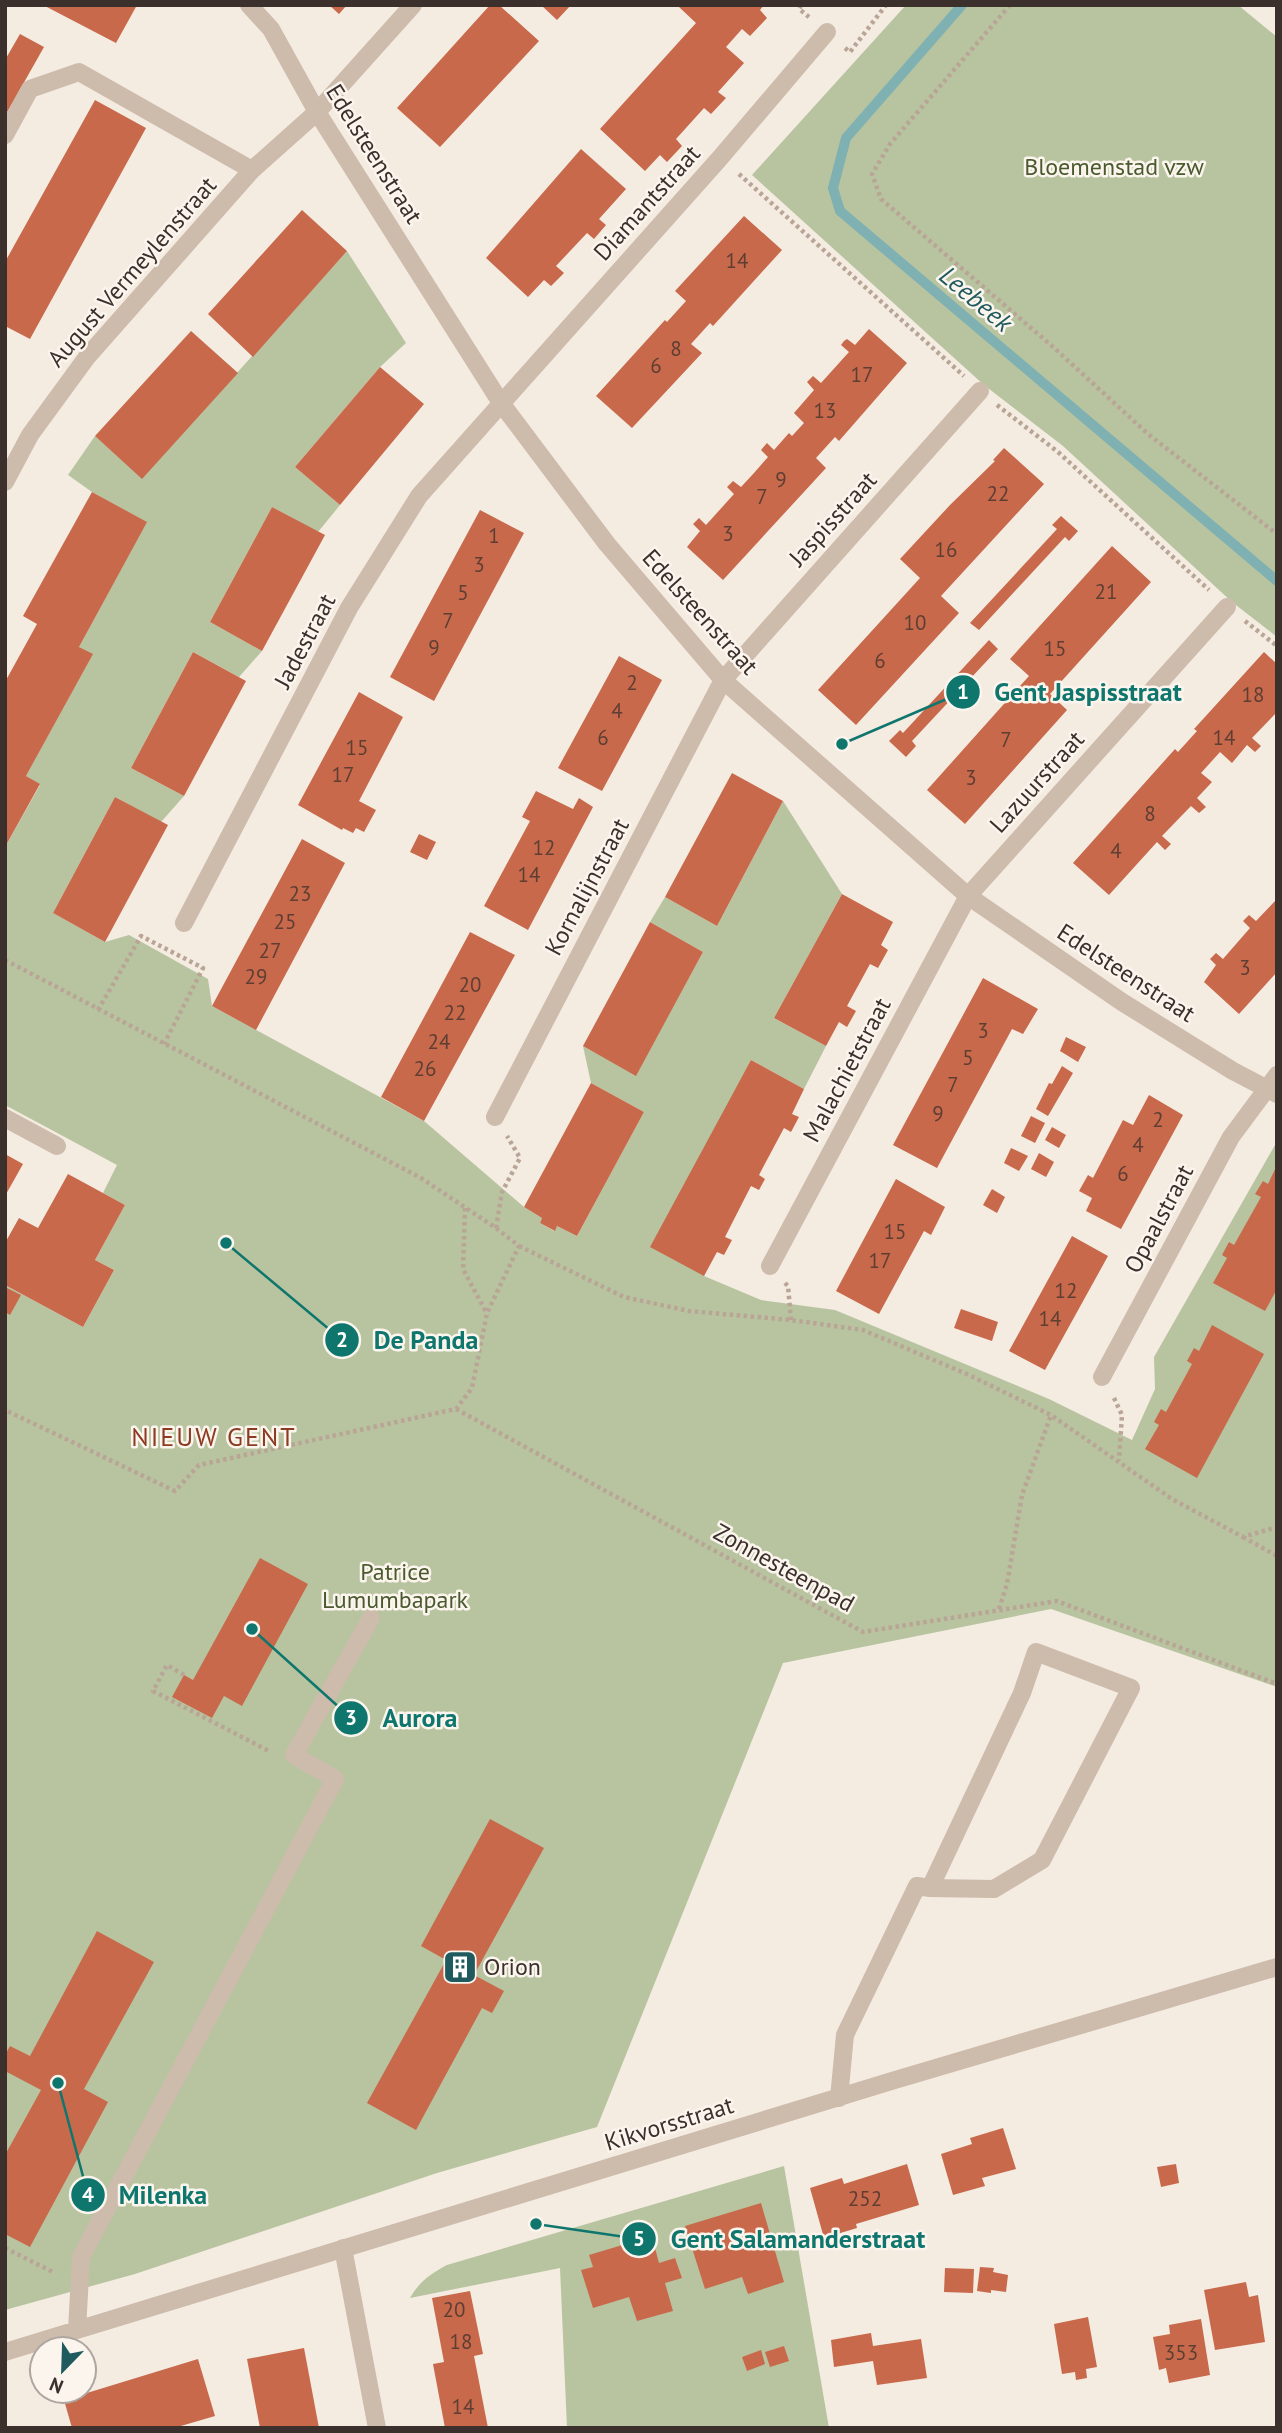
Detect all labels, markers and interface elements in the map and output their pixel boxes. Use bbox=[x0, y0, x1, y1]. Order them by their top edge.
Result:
street label: Edelsteenstraat bbox=[319, 78, 430, 229]
street label: Diamantstraat bbox=[587, 138, 707, 267]
park label: Bloemenstad vzw bbox=[1024, 151, 1204, 182]
street label: August Vermeylenstraat bbox=[40, 170, 223, 373]
house number: 14 bbox=[726, 247, 748, 274]
water label: Leebeek bbox=[933, 259, 1021, 340]
house number: 8 bbox=[670, 335, 682, 362]
house number: 6 bbox=[650, 352, 662, 379]
house number: 17 bbox=[851, 361, 873, 388]
house number: 13 bbox=[814, 397, 836, 424]
street label: Jaspisstraat bbox=[781, 465, 883, 573]
house number: 9 bbox=[775, 466, 787, 493]
house number: 22 bbox=[987, 480, 1009, 507]
house number: 7 bbox=[756, 483, 768, 510]
house number: 3 bbox=[722, 520, 734, 547]
house number: 1 bbox=[488, 522, 500, 549]
house number: 16 bbox=[935, 536, 957, 563]
street label: Edelsteenstraat bbox=[636, 542, 765, 681]
house number: 3 bbox=[473, 551, 485, 578]
house number: 21 bbox=[1095, 578, 1117, 605]
house number: 5 bbox=[457, 579, 469, 606]
street label: Jadestraat bbox=[266, 588, 342, 694]
house number: 7 bbox=[442, 607, 454, 634]
house number: 10 bbox=[904, 609, 926, 636]
house number: 9 bbox=[428, 634, 440, 661]
house number: 15 bbox=[1044, 635, 1066, 662]
house number: 6 bbox=[874, 647, 886, 674]
callout: Gent Jaspisstraat bbox=[946, 668, 1196, 715]
house number: 2 bbox=[626, 669, 638, 696]
text: Gent Jaspisstraat bbox=[994, 675, 1182, 708]
text: 1 bbox=[957, 678, 969, 705]
house number: 18 bbox=[1242, 681, 1264, 708]
house number: 4 bbox=[611, 697, 623, 724]
house number: 6 bbox=[597, 724, 609, 751]
street label: Lazuurstraat bbox=[983, 724, 1091, 839]
house number: 14 bbox=[1213, 724, 1235, 751]
house number: 7 bbox=[1000, 726, 1012, 753]
house number: 15 bbox=[346, 734, 368, 761]
house number: 17 bbox=[332, 761, 354, 788]
house number: 3 bbox=[965, 764, 977, 791]
house number: 8 bbox=[1144, 800, 1156, 827]
street label: Kornalijnstraat bbox=[537, 813, 636, 961]
house number: 12 bbox=[533, 834, 555, 861]
house number: 4 bbox=[1110, 837, 1122, 864]
house number: 14 bbox=[518, 861, 540, 888]
house number: 23 bbox=[289, 880, 311, 907]
house number: 25 bbox=[274, 908, 296, 935]
street label: Edelsteenstraat bbox=[1051, 916, 1201, 1029]
house number: 27 bbox=[259, 937, 281, 964]
house number: 3 bbox=[1239, 954, 1251, 981]
house number: 29 bbox=[245, 963, 267, 990]
house number: 20 bbox=[459, 971, 481, 998]
street label: Malachietstraat bbox=[796, 992, 898, 1147]
house number: 22 bbox=[444, 999, 466, 1026]
house number: 3 bbox=[977, 1017, 989, 1044]
house number: 24 bbox=[428, 1028, 450, 1055]
house number: 5 bbox=[962, 1044, 974, 1071]
house number: 26 bbox=[414, 1055, 436, 1082]
house number: 7 bbox=[947, 1071, 959, 1098]
house number: 9 bbox=[932, 1100, 944, 1127]
house number: 2 bbox=[1152, 1106, 1164, 1133]
house number: 4 bbox=[1132, 1131, 1144, 1158]
street label: Opaalstraat bbox=[1117, 1159, 1200, 1278]
house number: 6 bbox=[1117, 1160, 1129, 1187]
house number: 15 bbox=[884, 1218, 906, 1245]
house number: 17 bbox=[869, 1247, 891, 1274]
house number: 12 bbox=[1055, 1277, 1077, 1304]
house number: 14 bbox=[1039, 1305, 1061, 1332]
callout: De Panda bbox=[325, 1317, 493, 1364]
text: De Panda bbox=[374, 1323, 478, 1356]
text: 2 bbox=[336, 1326, 348, 1353]
district label: NIEUW GENT bbox=[131, 1420, 297, 1453]
street label: Zonnesteenpad bbox=[708, 1516, 860, 1619]
park label: Patrice Lumumbapark bbox=[322, 1556, 469, 1615]
callout: Aurora bbox=[334, 1694, 472, 1741]
text: Aurora bbox=[383, 1701, 457, 1734]
text: 3 bbox=[345, 1704, 357, 1731]
building icon: Orion bbox=[441, 1948, 479, 1986]
place label: Orion bbox=[484, 1951, 541, 1982]
street label: Kikvorsstraat bbox=[601, 2089, 737, 2158]
callout: Milenka bbox=[70, 2171, 222, 2218]
text: Milenka bbox=[119, 2178, 207, 2211]
text: 4 bbox=[82, 2181, 94, 2208]
house number: 252 bbox=[848, 2185, 882, 2212]
callout: Gent Salamanderstraat bbox=[622, 2216, 939, 2263]
text: Gent Salamanderstraat bbox=[671, 2222, 925, 2255]
text: 5 bbox=[633, 2225, 645, 2252]
house number: 20 bbox=[443, 2296, 465, 2323]
house number: 18 bbox=[450, 2328, 472, 2355]
north arrow bbox=[28, 2335, 98, 2405]
house number: 353 bbox=[1164, 2339, 1198, 2366]
text: N bbox=[46, 2372, 67, 2399]
house number: 14 bbox=[452, 2393, 474, 2420]

